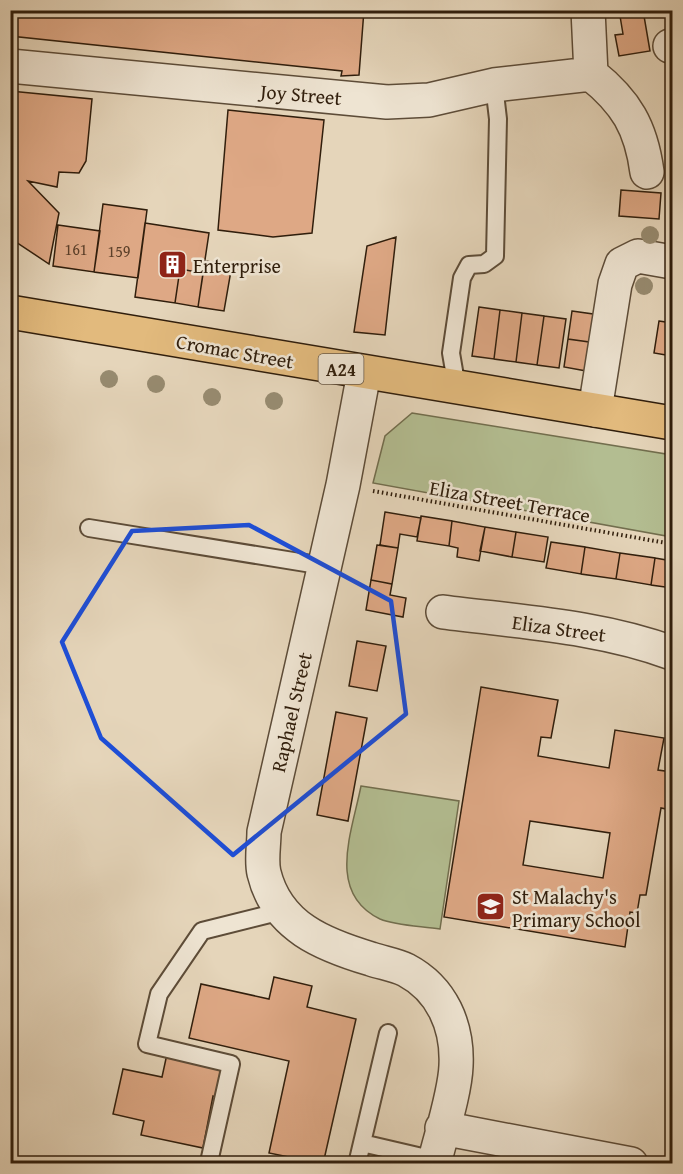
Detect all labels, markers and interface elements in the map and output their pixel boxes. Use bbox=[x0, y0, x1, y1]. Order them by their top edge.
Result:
street label: Joy Street bbox=[256, 76, 343, 112]
house number: 161 bbox=[64, 237, 88, 261]
house number: 159 bbox=[107, 239, 131, 263]
building icon: Enterprise bbox=[156, 249, 188, 281]
place label: Enterprise bbox=[193, 251, 281, 280]
street label: Cromac Street bbox=[174, 326, 296, 376]
road number: A24 bbox=[318, 354, 364, 384]
street label: Eliza Street Terrace bbox=[427, 473, 593, 529]
street label: Eliza Street bbox=[510, 607, 608, 649]
street label: Raphael Street bbox=[263, 649, 319, 775]
place label: St Malachy's Primary School bbox=[512, 882, 641, 934]
school or university icon: St Malachy's Primary School bbox=[475, 891, 507, 923]

